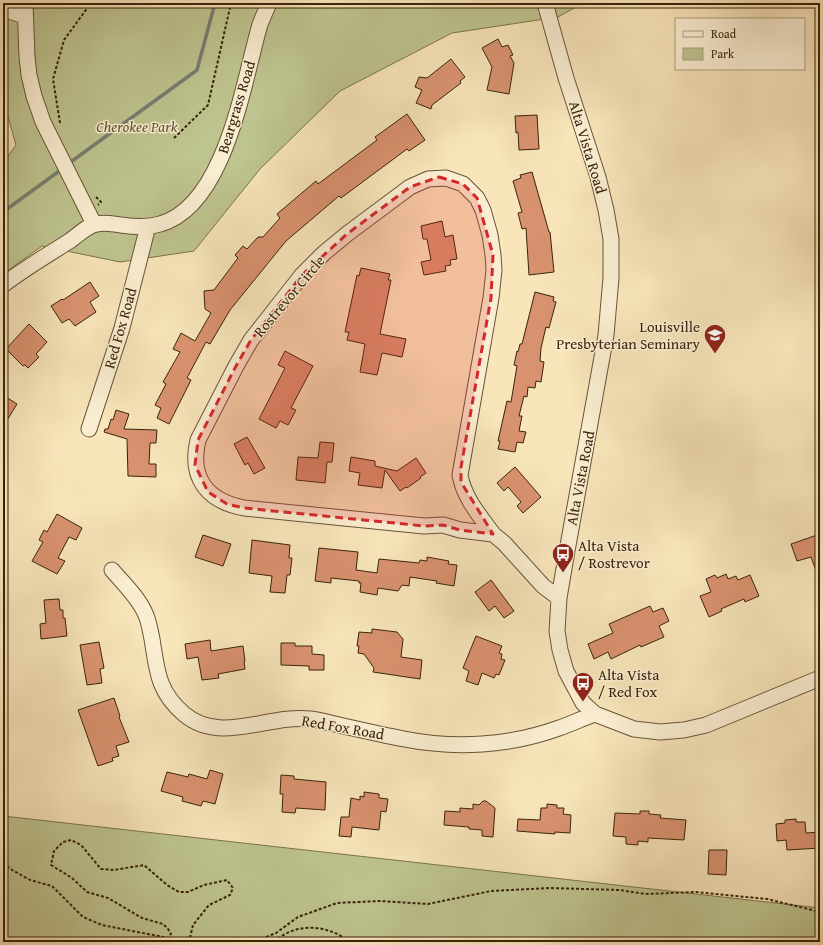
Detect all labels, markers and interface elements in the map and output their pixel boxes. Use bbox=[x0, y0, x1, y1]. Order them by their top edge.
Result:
legend bbox=[675, 18, 805, 70]
text: Road bbox=[711, 25, 737, 42]
text: Park bbox=[711, 45, 735, 62]
street label: Beargrass Road bbox=[212, 58, 260, 156]
street label: Alta Vista Road bbox=[564, 98, 612, 196]
park label: Cherokee Park bbox=[96, 116, 178, 137]
street label: Rostrevor Circle bbox=[249, 251, 329, 341]
street label: Red Fox Road bbox=[98, 285, 142, 371]
place label: Louisville Presbyterian Seminary bbox=[556, 316, 701, 354]
school or university icon: Louisville Presbyterian Seminary bbox=[702, 322, 728, 355]
street label: Alta Vista Road bbox=[561, 429, 599, 527]
place label: Alta Vista / Rostrevor bbox=[578, 535, 650, 573]
bus stop icon: Alta Vista / Rostrevor bbox=[550, 541, 576, 574]
place label: Alta Vista / Red Fox bbox=[598, 664, 659, 702]
bus stop icon: Alta Vista / Red Fox bbox=[570, 670, 596, 703]
street label: Red Fox Road bbox=[300, 709, 386, 745]

